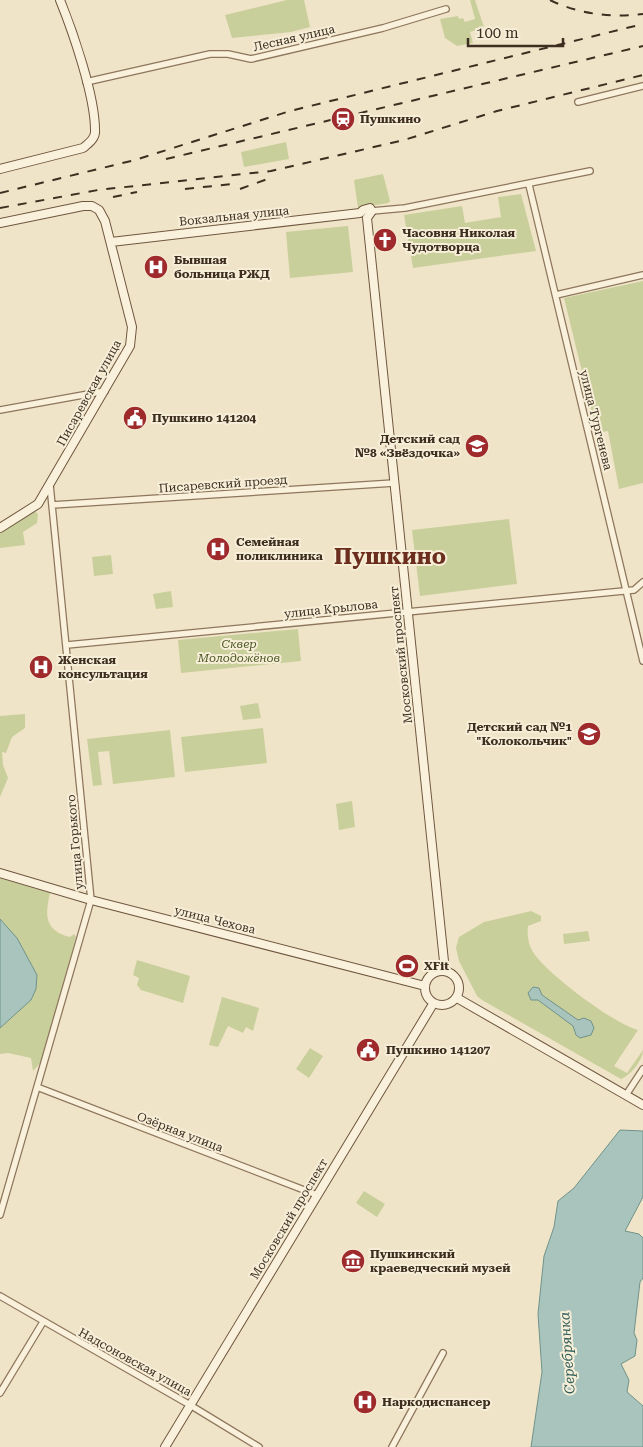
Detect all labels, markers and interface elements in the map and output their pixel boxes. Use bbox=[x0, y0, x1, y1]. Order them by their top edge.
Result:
scale bar bbox=[468, 15, 563, 47]
street label: Лесная улица bbox=[252, 22, 337, 54]
text: 100 m bbox=[476, 24, 519, 42]
station icon: Пушкино bbox=[330, 106, 356, 132]
place label: Пушкино bbox=[360, 112, 421, 126]
street label: Вокзальная улица bbox=[178, 203, 290, 229]
place label: Часовня Николая Чудотворца bbox=[402, 226, 515, 254]
church icon: Часовня Николая Чудотворца bbox=[372, 227, 398, 253]
place label: Бывшая больница РЖД bbox=[174, 253, 270, 281]
hospital icon: Бывшая больница РЖД bbox=[143, 254, 169, 280]
street label: Писаревская улица bbox=[54, 337, 124, 449]
street label: улица Тургенева bbox=[577, 368, 615, 472]
public building icon: Пушкино 141204 bbox=[122, 405, 148, 431]
place label: Пушкино 141204 bbox=[152, 411, 257, 425]
place label: Детский сад №8 «Звёздочка» bbox=[355, 432, 460, 460]
school or university icon: Детский сад №8 «Звёздочка» bbox=[464, 433, 490, 459]
street label: Писаревский проезд bbox=[158, 472, 288, 495]
place label: Семейная поликлиника bbox=[236, 535, 323, 563]
hospital icon: Семейная поликлиника bbox=[205, 536, 231, 562]
district label: Пушкино bbox=[334, 544, 446, 569]
street label: Московский проспект bbox=[387, 585, 415, 725]
street label: улица Крылова bbox=[283, 597, 379, 621]
park label: Сквер Молодожёнов bbox=[197, 637, 280, 665]
place label: Женская консультация bbox=[58, 653, 148, 681]
hospital icon: Женская консультация bbox=[28, 654, 54, 680]
place label: Детский сад №1 "Колокольчик" bbox=[467, 720, 572, 748]
school or university icon: Детский сад №1 "Колокольчик" bbox=[576, 721, 602, 747]
street label: улица Горького bbox=[64, 794, 86, 890]
street label: улица Чехова bbox=[173, 903, 257, 937]
sports icon: XFit bbox=[394, 953, 420, 979]
place label: XFit bbox=[424, 959, 449, 973]
public building icon: Пушкино 141207 bbox=[355, 1037, 381, 1063]
place label: Пушкино 141207 bbox=[386, 1043, 491, 1057]
street label: Озёрная улица bbox=[135, 1109, 225, 1155]
street label: Московский проспект bbox=[247, 1156, 331, 1282]
place label: Пушкинский краеведческий музей bbox=[370, 1247, 510, 1275]
museum icon: Пушкинский краеведческий музей bbox=[340, 1248, 366, 1274]
water label: Серебрянка bbox=[556, 1311, 578, 1395]
street label: Надсоновская улица bbox=[76, 1325, 194, 1399]
hospital icon: Наркодиспансер bbox=[352, 1389, 378, 1415]
place label: Наркодиспансер bbox=[382, 1395, 490, 1409]

